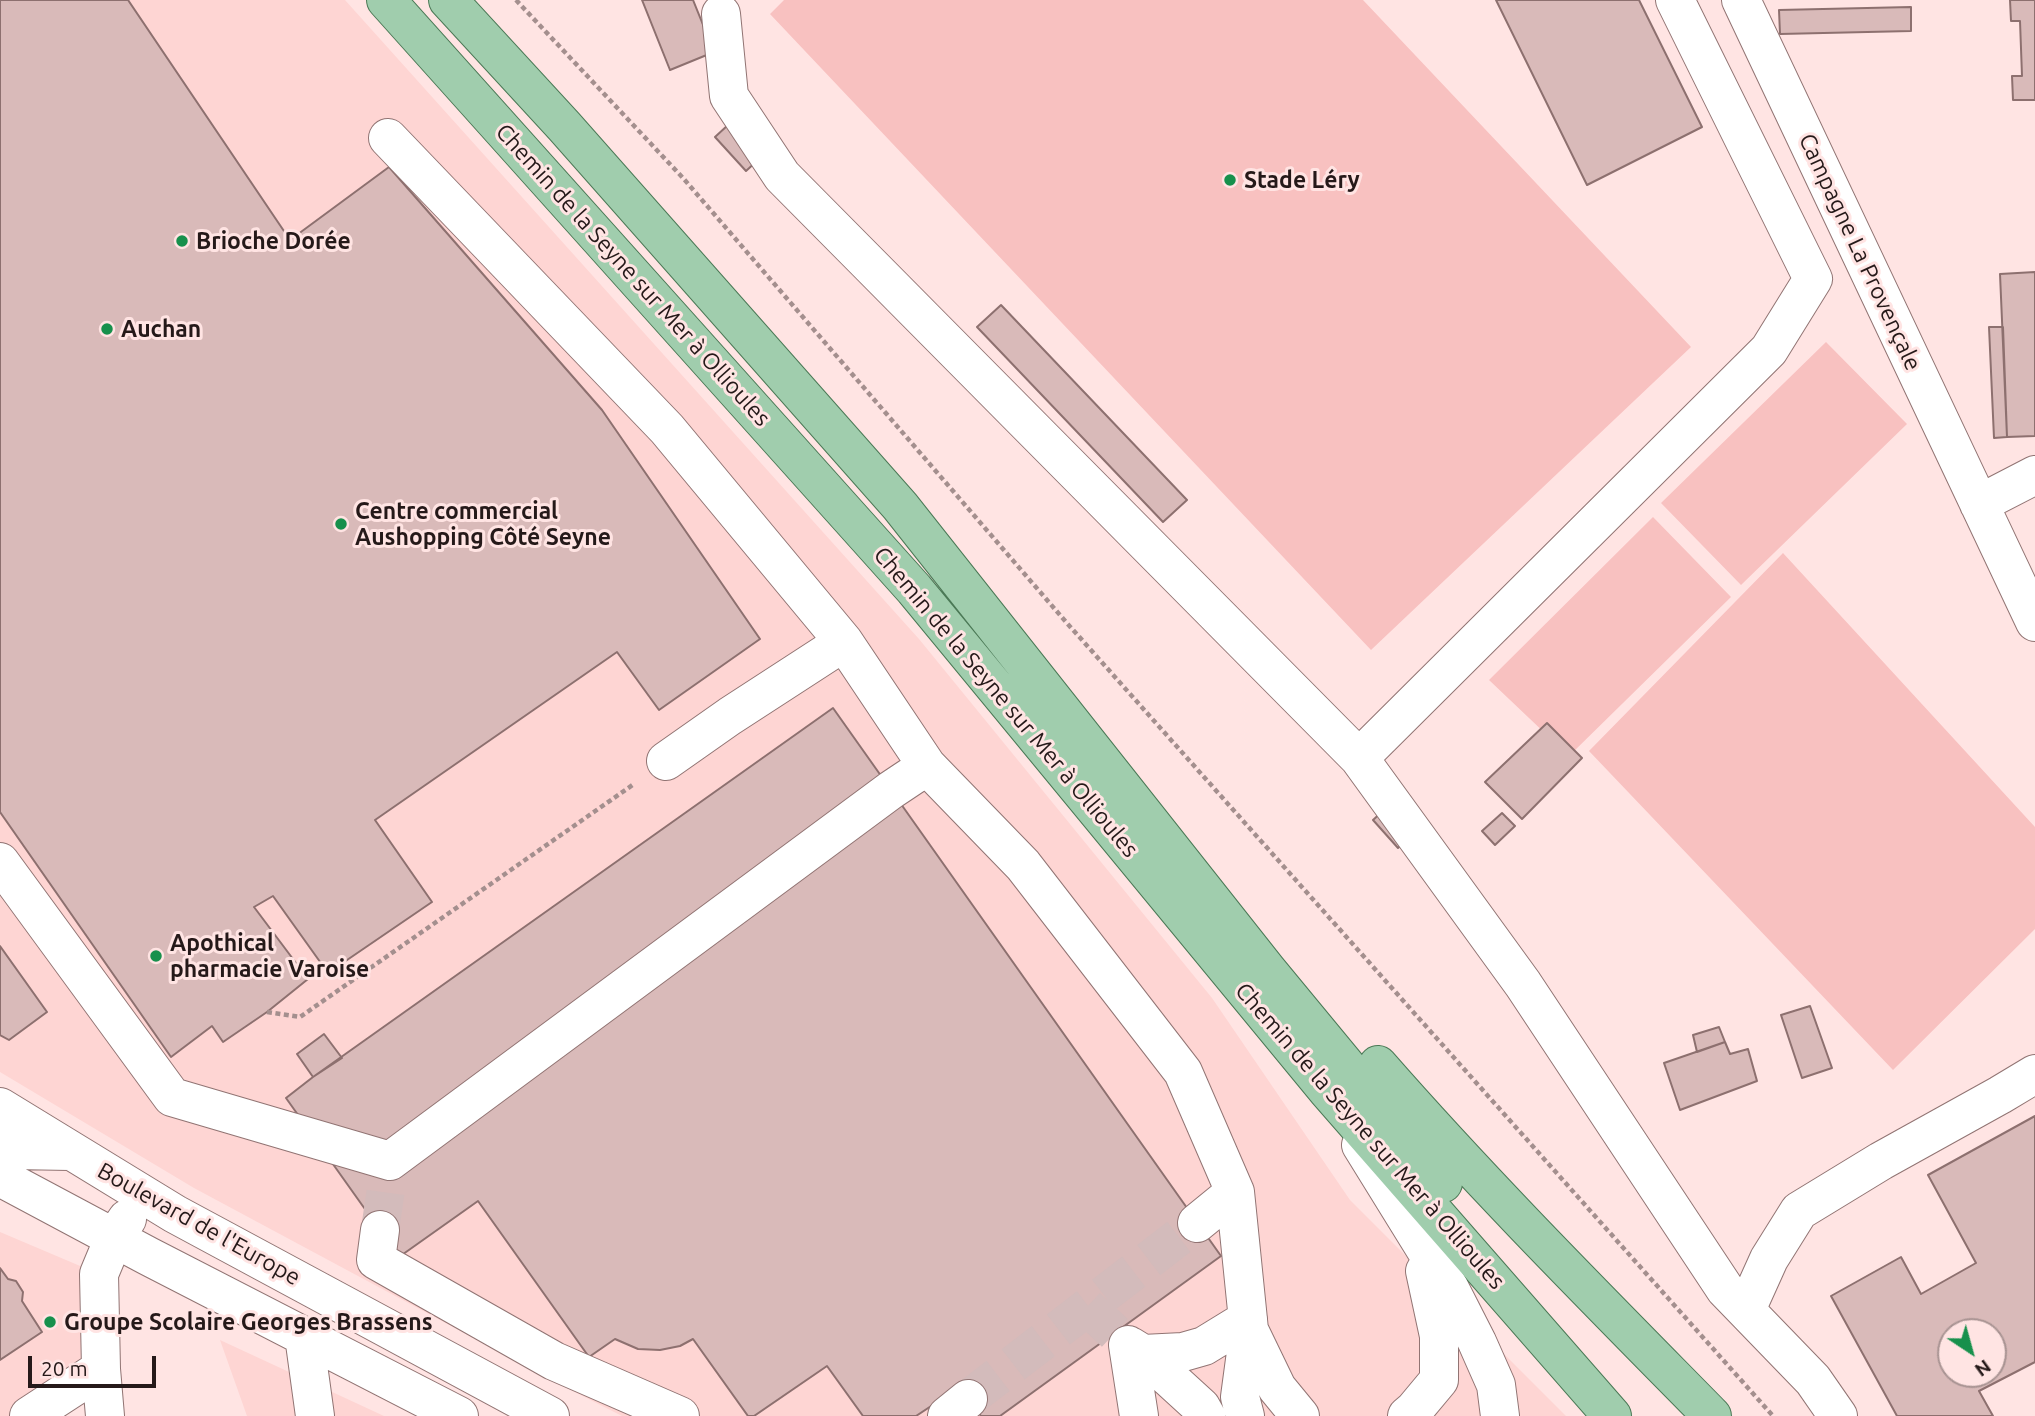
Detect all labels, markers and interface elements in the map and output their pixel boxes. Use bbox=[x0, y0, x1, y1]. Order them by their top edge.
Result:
street label: Chemin de la Seyne sur Mer à Ollioules bbox=[490, 118, 776, 432]
street label: Campagne La Provençale bbox=[1793, 129, 1927, 375]
place label: Stade Léry bbox=[1244, 166, 1360, 194]
marker: Stade Léry bbox=[1222, 172, 1238, 188]
place label: Brioche Dorée bbox=[196, 227, 351, 255]
marker: Brioche Dorée bbox=[174, 233, 190, 249]
place label: Auchan bbox=[121, 315, 201, 343]
marker: Auchan bbox=[99, 321, 115, 337]
place label: Centre commercial Aushopping Côté Seyne bbox=[355, 497, 611, 551]
marker: Centre commercial Aushopping Côté Seyne bbox=[333, 516, 349, 532]
street label: Chemin de la Seyne sur Mer à Ollioules bbox=[868, 541, 1144, 863]
place label: Apothical pharmacie Varoise bbox=[170, 929, 369, 983]
marker: Apothical pharmacie Varoise bbox=[148, 948, 164, 964]
street label: Chemin de la Seyne sur Mer à Ollioules bbox=[1229, 977, 1511, 1295]
street label: Boulevard de l'Europe bbox=[93, 1157, 305, 1291]
place label: Groupe Scolaire Georges Brassens bbox=[64, 1308, 432, 1336]
marker: Groupe Scolaire Georges Brassens bbox=[42, 1314, 58, 1330]
north arrow bbox=[1937, 1318, 2007, 1388]
scale bar bbox=[32, 1342, 159, 1386]
text: N bbox=[1971, 1355, 1995, 1381]
text: 20 m bbox=[41, 1356, 88, 1380]

